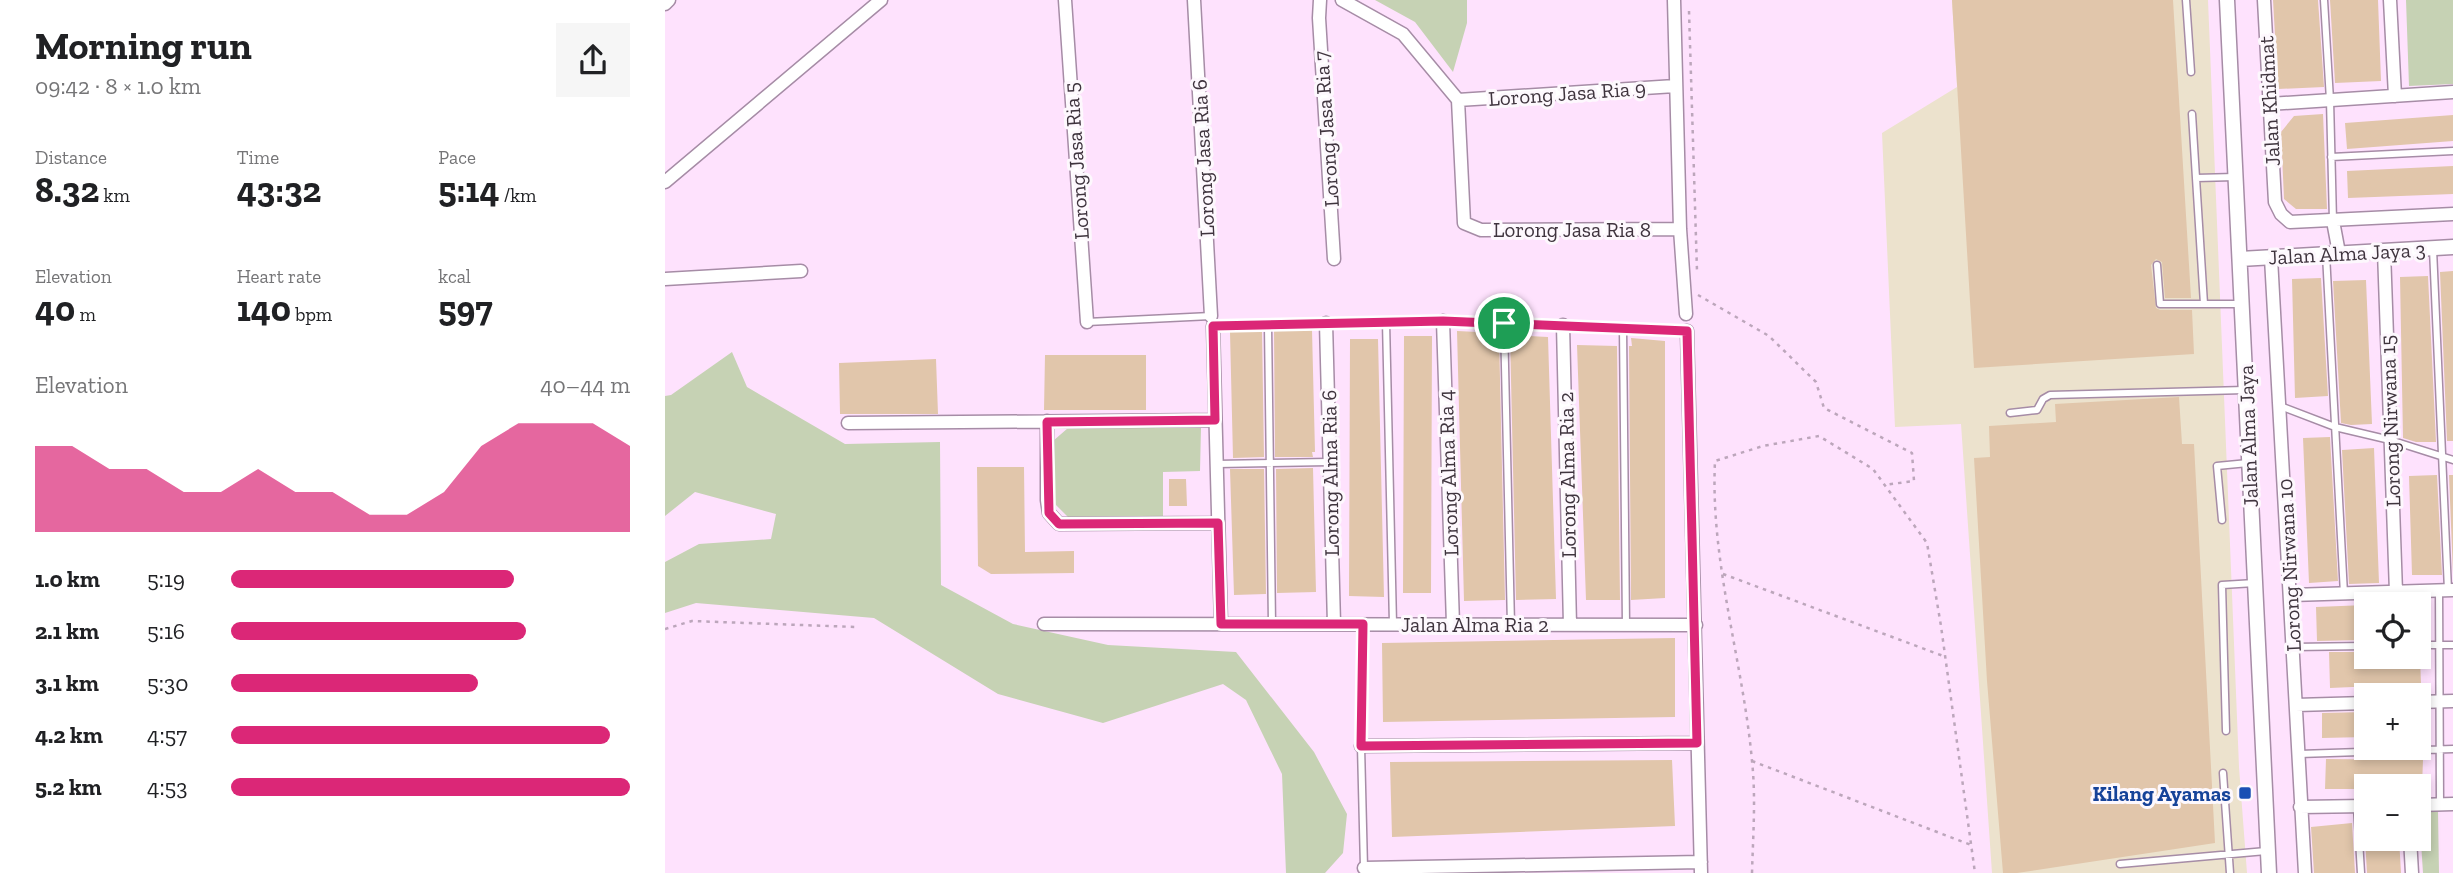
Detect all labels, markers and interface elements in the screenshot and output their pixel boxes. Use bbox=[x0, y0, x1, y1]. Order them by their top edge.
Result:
text: Morning run bbox=[35, 23, 252, 69]
button: share bbox=[556, 23, 630, 97]
street label: Jalan Khidmat bbox=[2253, 35, 2285, 167]
street label: Lorong Jasa Ria 7 bbox=[1308, 50, 1344, 208]
text: 09:42 · 8 × 1.0 km bbox=[35, 72, 201, 100]
street label: Lorong Jasa Ria 9 bbox=[1487, 75, 1647, 111]
street label: Lorong Jasa Ria 6 bbox=[1186, 79, 1220, 237]
street label: Lorong Jasa Ria 5 bbox=[1058, 82, 1094, 240]
text: Distance bbox=[35, 146, 107, 169]
text: Time bbox=[237, 146, 279, 169]
text: Pace bbox=[438, 146, 476, 169]
text: 8.32 bbox=[35, 169, 99, 211]
text: 43:32 bbox=[237, 169, 321, 211]
text: 5:14 bbox=[438, 169, 499, 211]
text: km bbox=[99, 184, 130, 207]
text: /km bbox=[499, 184, 536, 207]
street label: Lorong Jasa Ria 8 bbox=[1493, 217, 1651, 242]
street label: Jalan Alma Jaya 3 bbox=[2268, 236, 2426, 270]
text: Elevation bbox=[35, 265, 112, 288]
text: Heart rate bbox=[237, 265, 321, 288]
text: kcal bbox=[438, 265, 471, 288]
text: 40 bbox=[35, 288, 75, 330]
text: 140 bbox=[237, 288, 291, 330]
text: 597 bbox=[438, 288, 493, 330]
pin bbox=[1474, 293, 1534, 353]
text: m bbox=[75, 303, 96, 326]
text: bpm bbox=[291, 303, 332, 326]
icon: arrive bbox=[1485, 304, 1523, 342]
street label: Lorong Nirwana 15 bbox=[2375, 335, 2405, 507]
street label: Jalan Alma Jaya bbox=[2233, 364, 2263, 508]
text: Elevation bbox=[35, 371, 128, 399]
text: 40–44 m bbox=[540, 371, 630, 399]
street label: Lorong Alma Ria 6 bbox=[1316, 389, 1344, 557]
street label: Lorong Alma Ria 4 bbox=[1433, 389, 1463, 557]
street label: Lorong Alma Ria 2 bbox=[1553, 392, 1581, 558]
street label: Lorong Nirwana 10 bbox=[2272, 478, 2306, 652]
text: 1.0 km bbox=[35, 565, 100, 593]
text: 5:19 bbox=[147, 565, 185, 593]
map controls bbox=[2354, 592, 2431, 851]
button: locate bbox=[2354, 592, 2431, 669]
street label: Jalan Alma Ria 2 bbox=[1401, 612, 1549, 637]
text: 2.1 km bbox=[35, 617, 99, 645]
text: 5:16 bbox=[147, 617, 185, 645]
text: 3.1 km bbox=[35, 669, 99, 697]
text: 5:30 bbox=[147, 669, 188, 697]
button: + bbox=[2354, 683, 2431, 760]
text: 4.2 km bbox=[35, 721, 103, 749]
text: 4:57 bbox=[147, 721, 187, 749]
text: 5.2 km bbox=[35, 773, 102, 801]
text: 4:53 bbox=[147, 773, 188, 801]
button: − bbox=[2354, 774, 2431, 851]
place label: Kilang Ayamas bbox=[2092, 781, 2231, 806]
marker: Kilang Ayamas bbox=[2237, 785, 2253, 801]

